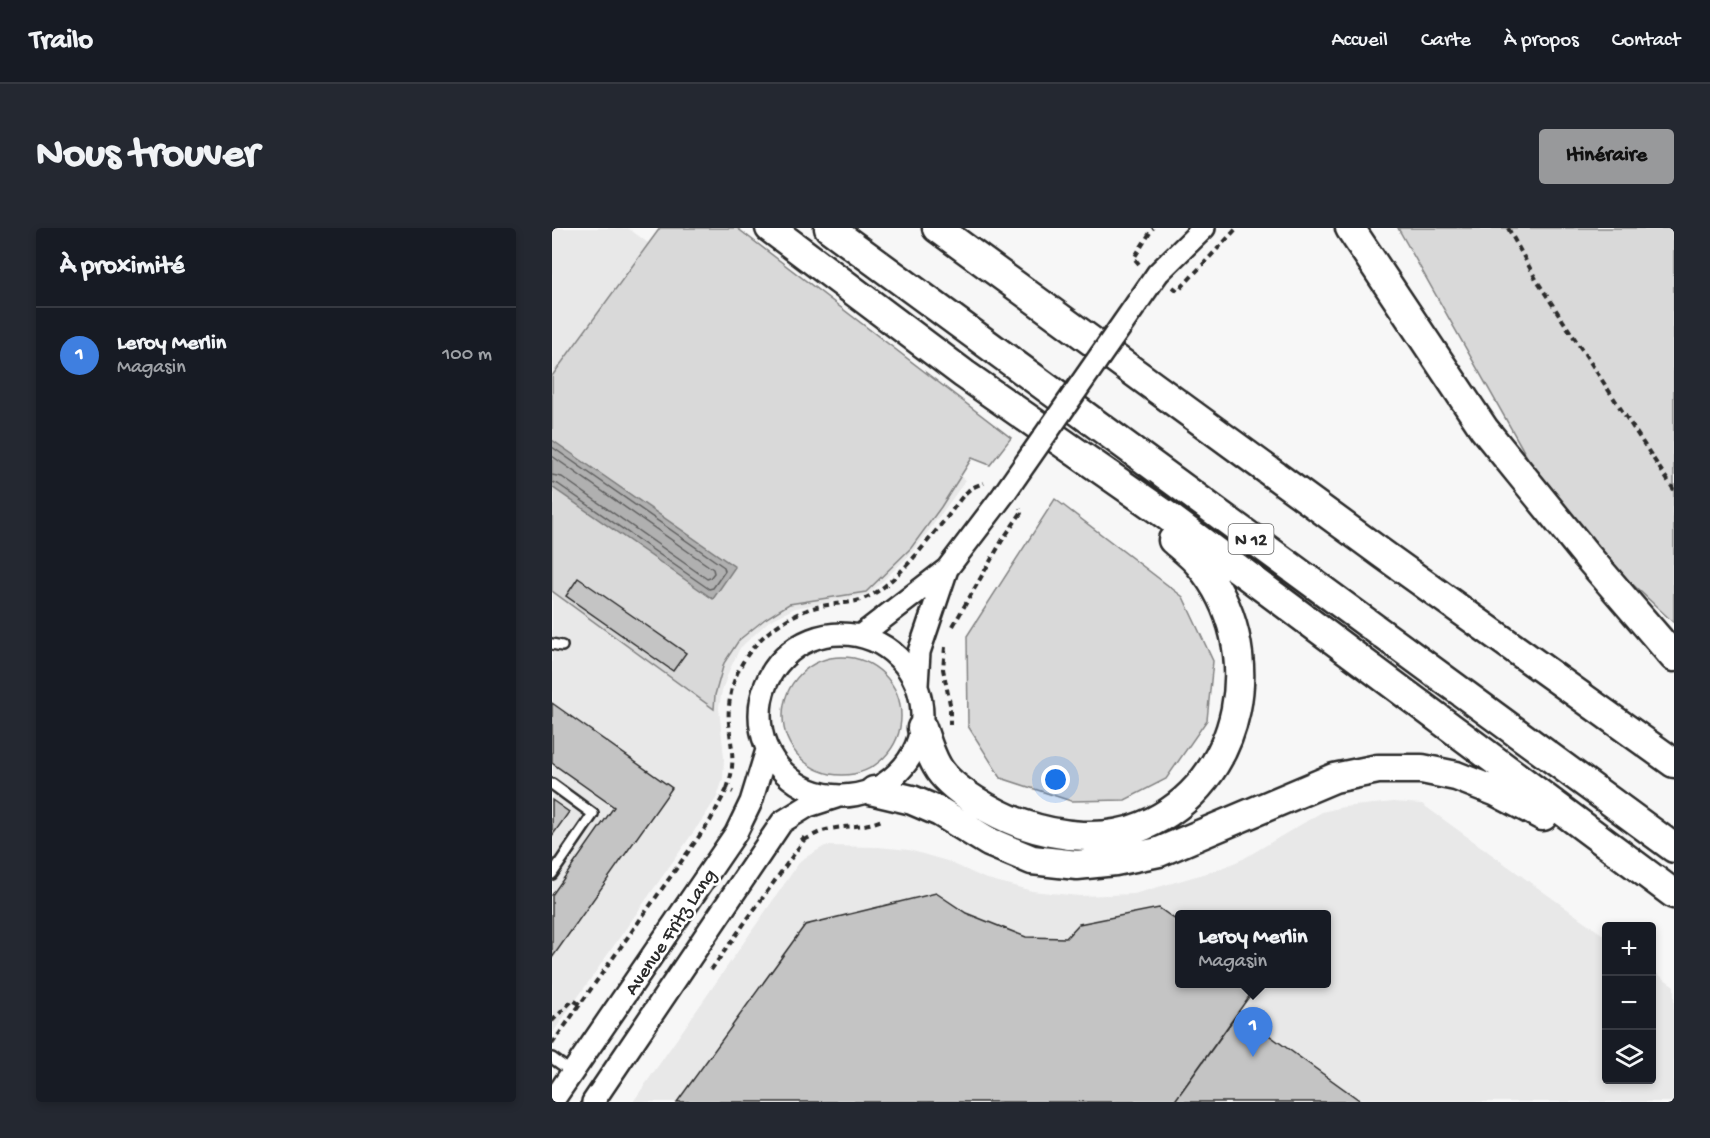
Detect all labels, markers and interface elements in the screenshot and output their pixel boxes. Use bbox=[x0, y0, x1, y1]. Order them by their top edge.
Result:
text: Trailo bbox=[30, 25, 93, 58]
text: Accueil bbox=[1331, 29, 1388, 54]
text: Carte bbox=[1421, 29, 1471, 54]
text: À propos bbox=[1504, 29, 1579, 54]
text: Contact bbox=[1612, 29, 1680, 54]
button: Itinéraire bbox=[1539, 129, 1674, 184]
text: Nous trouver bbox=[36, 132, 259, 181]
text: À proximité bbox=[60, 252, 184, 283]
text: Leroy Merlin bbox=[117, 331, 226, 357]
text: 1 bbox=[75, 344, 84, 367]
text: 100 m bbox=[442, 344, 492, 367]
text: Magasin bbox=[117, 357, 186, 380]
road number: N 12 bbox=[1228, 524, 1274, 554]
your location bbox=[1041, 765, 1070, 794]
street label: Avenue Fritz Lang bbox=[621, 865, 723, 1001]
popup bbox=[1175, 910, 1331, 988]
map controls bbox=[1602, 922, 1656, 1084]
button: + bbox=[1602, 922, 1656, 976]
text: Leroy Merlin bbox=[1198, 925, 1308, 951]
text: Magasin bbox=[1198, 951, 1267, 974]
button: − bbox=[1602, 976, 1656, 1030]
pin: 1 bbox=[1234, 1008, 1272, 1057]
button: layers bbox=[1602, 1030, 1656, 1084]

